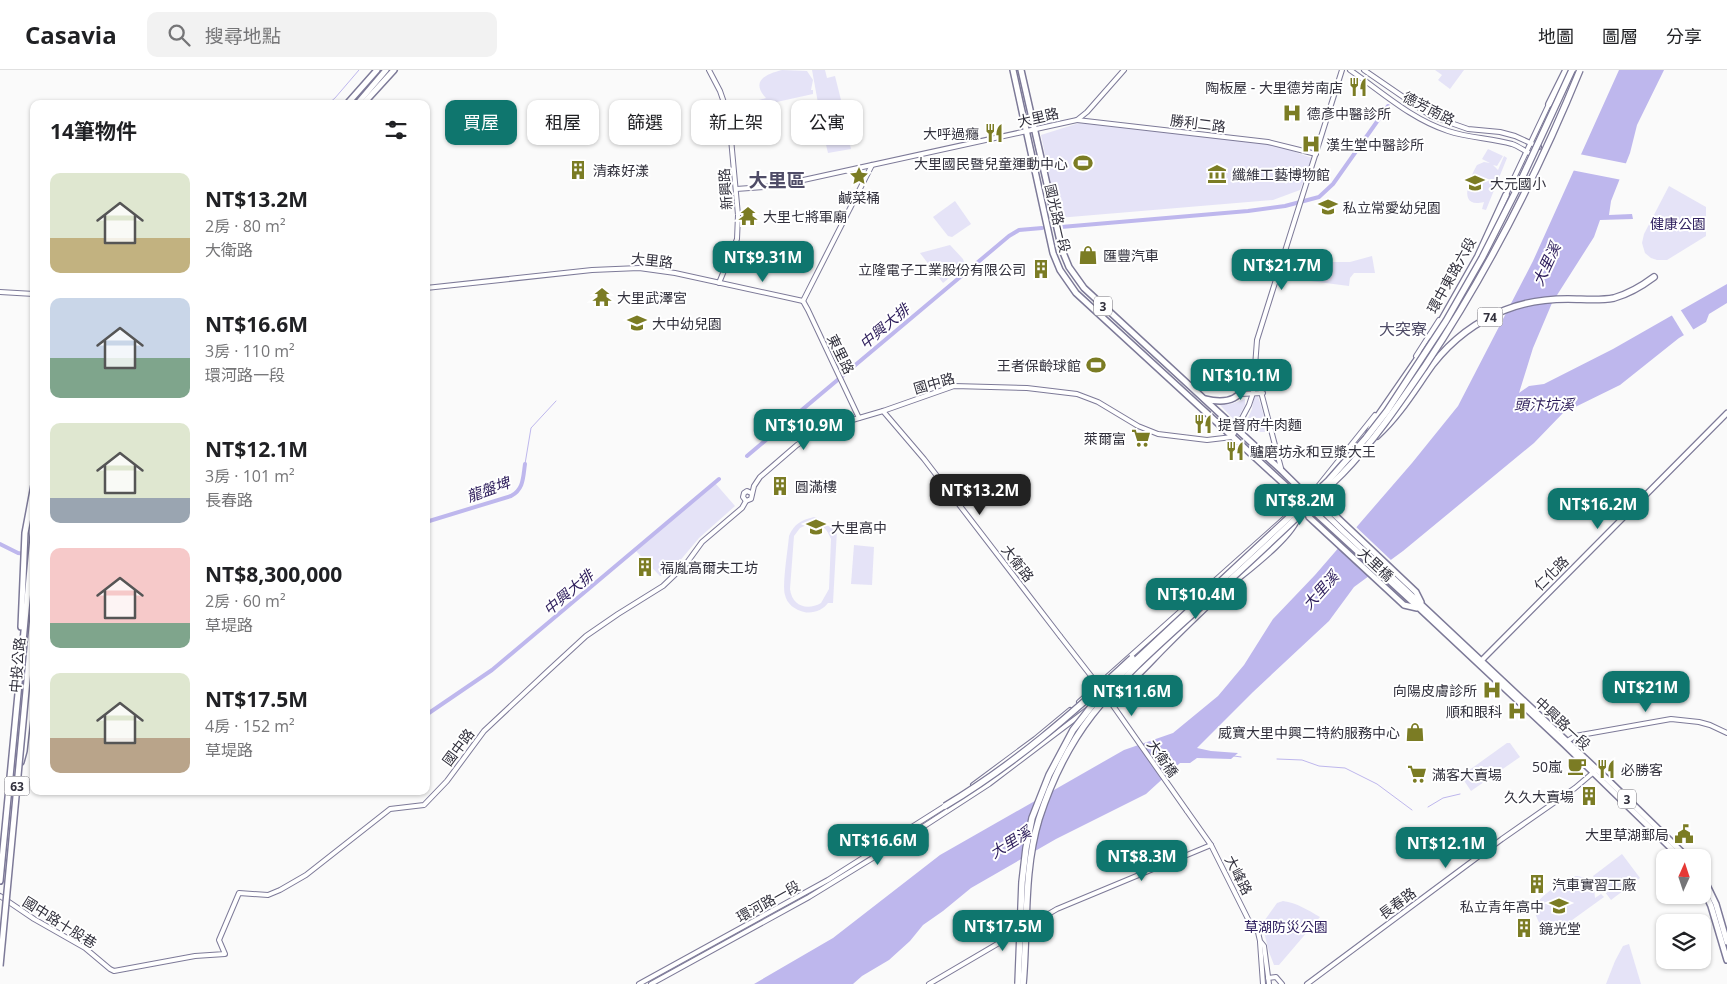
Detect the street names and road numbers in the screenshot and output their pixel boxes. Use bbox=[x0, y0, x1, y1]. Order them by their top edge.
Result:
street label: 德芳南路 bbox=[1400, 87, 1458, 129]
street label: 大里路 bbox=[1015, 103, 1061, 131]
street label: 勝利二路 bbox=[1169, 110, 1227, 136]
street label: 新興路 bbox=[714, 167, 736, 211]
street label: 國光路一段 bbox=[1041, 182, 1075, 254]
street label: 環中東路六段 bbox=[1422, 234, 1480, 316]
street label: 大里路 bbox=[630, 248, 674, 272]
road number: 3 bbox=[1094, 297, 1112, 316]
road number: 74 bbox=[1478, 308, 1502, 326]
street label: 東里路 bbox=[823, 331, 859, 377]
street label: 國中路 bbox=[911, 368, 957, 398]
street label: 大衛路 bbox=[998, 541, 1038, 585]
street label: 大里橋 bbox=[1354, 543, 1398, 585]
street label: 仁化路 bbox=[1529, 551, 1573, 595]
street label: 中投公路 bbox=[5, 636, 29, 694]
street label: 中興路一段 bbox=[1531, 692, 1595, 754]
street label: 國中路 bbox=[438, 725, 478, 769]
street label: 大衛橋 bbox=[1143, 735, 1183, 781]
road number: 63 bbox=[4, 776, 30, 796]
road number: 3 bbox=[1618, 790, 1636, 809]
street label: 大峰路 bbox=[1221, 852, 1257, 898]
street label: 環河路一段 bbox=[733, 876, 803, 926]
street label: 長春路 bbox=[1375, 883, 1419, 923]
street label: 國中路十股巷 bbox=[19, 892, 101, 952]

